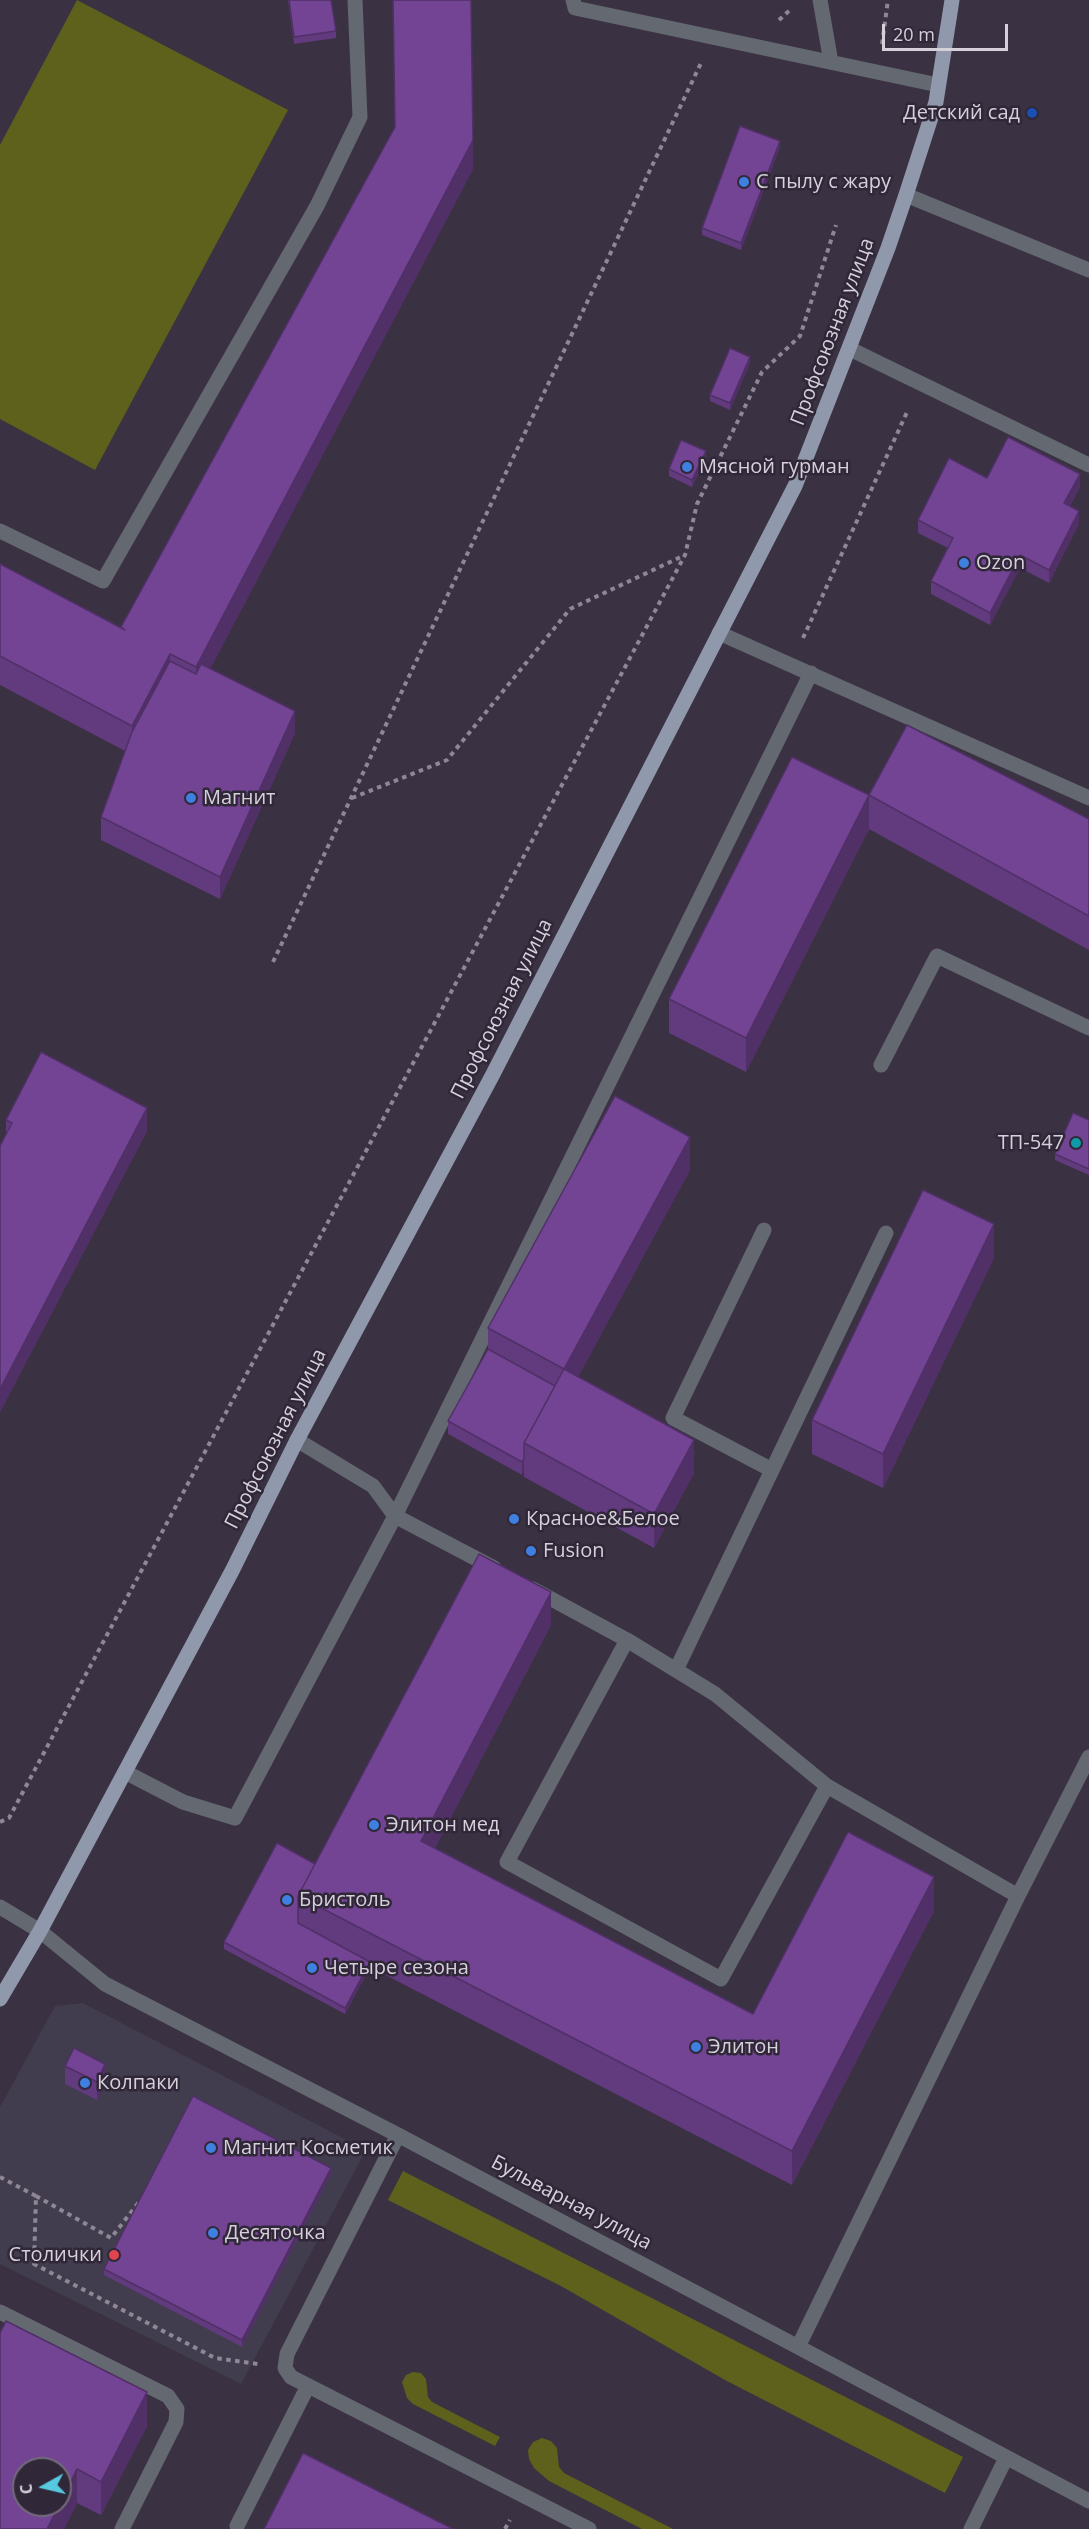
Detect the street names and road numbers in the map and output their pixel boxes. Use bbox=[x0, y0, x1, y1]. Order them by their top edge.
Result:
street label: Профсоюзная улица bbox=[786, 235, 880, 429]
street label: Профсоюзная улица bbox=[446, 915, 558, 1103]
street label: Профсоюзная улица bbox=[220, 1345, 332, 1533]
street label: Бульварная улица bbox=[487, 2151, 655, 2255]

